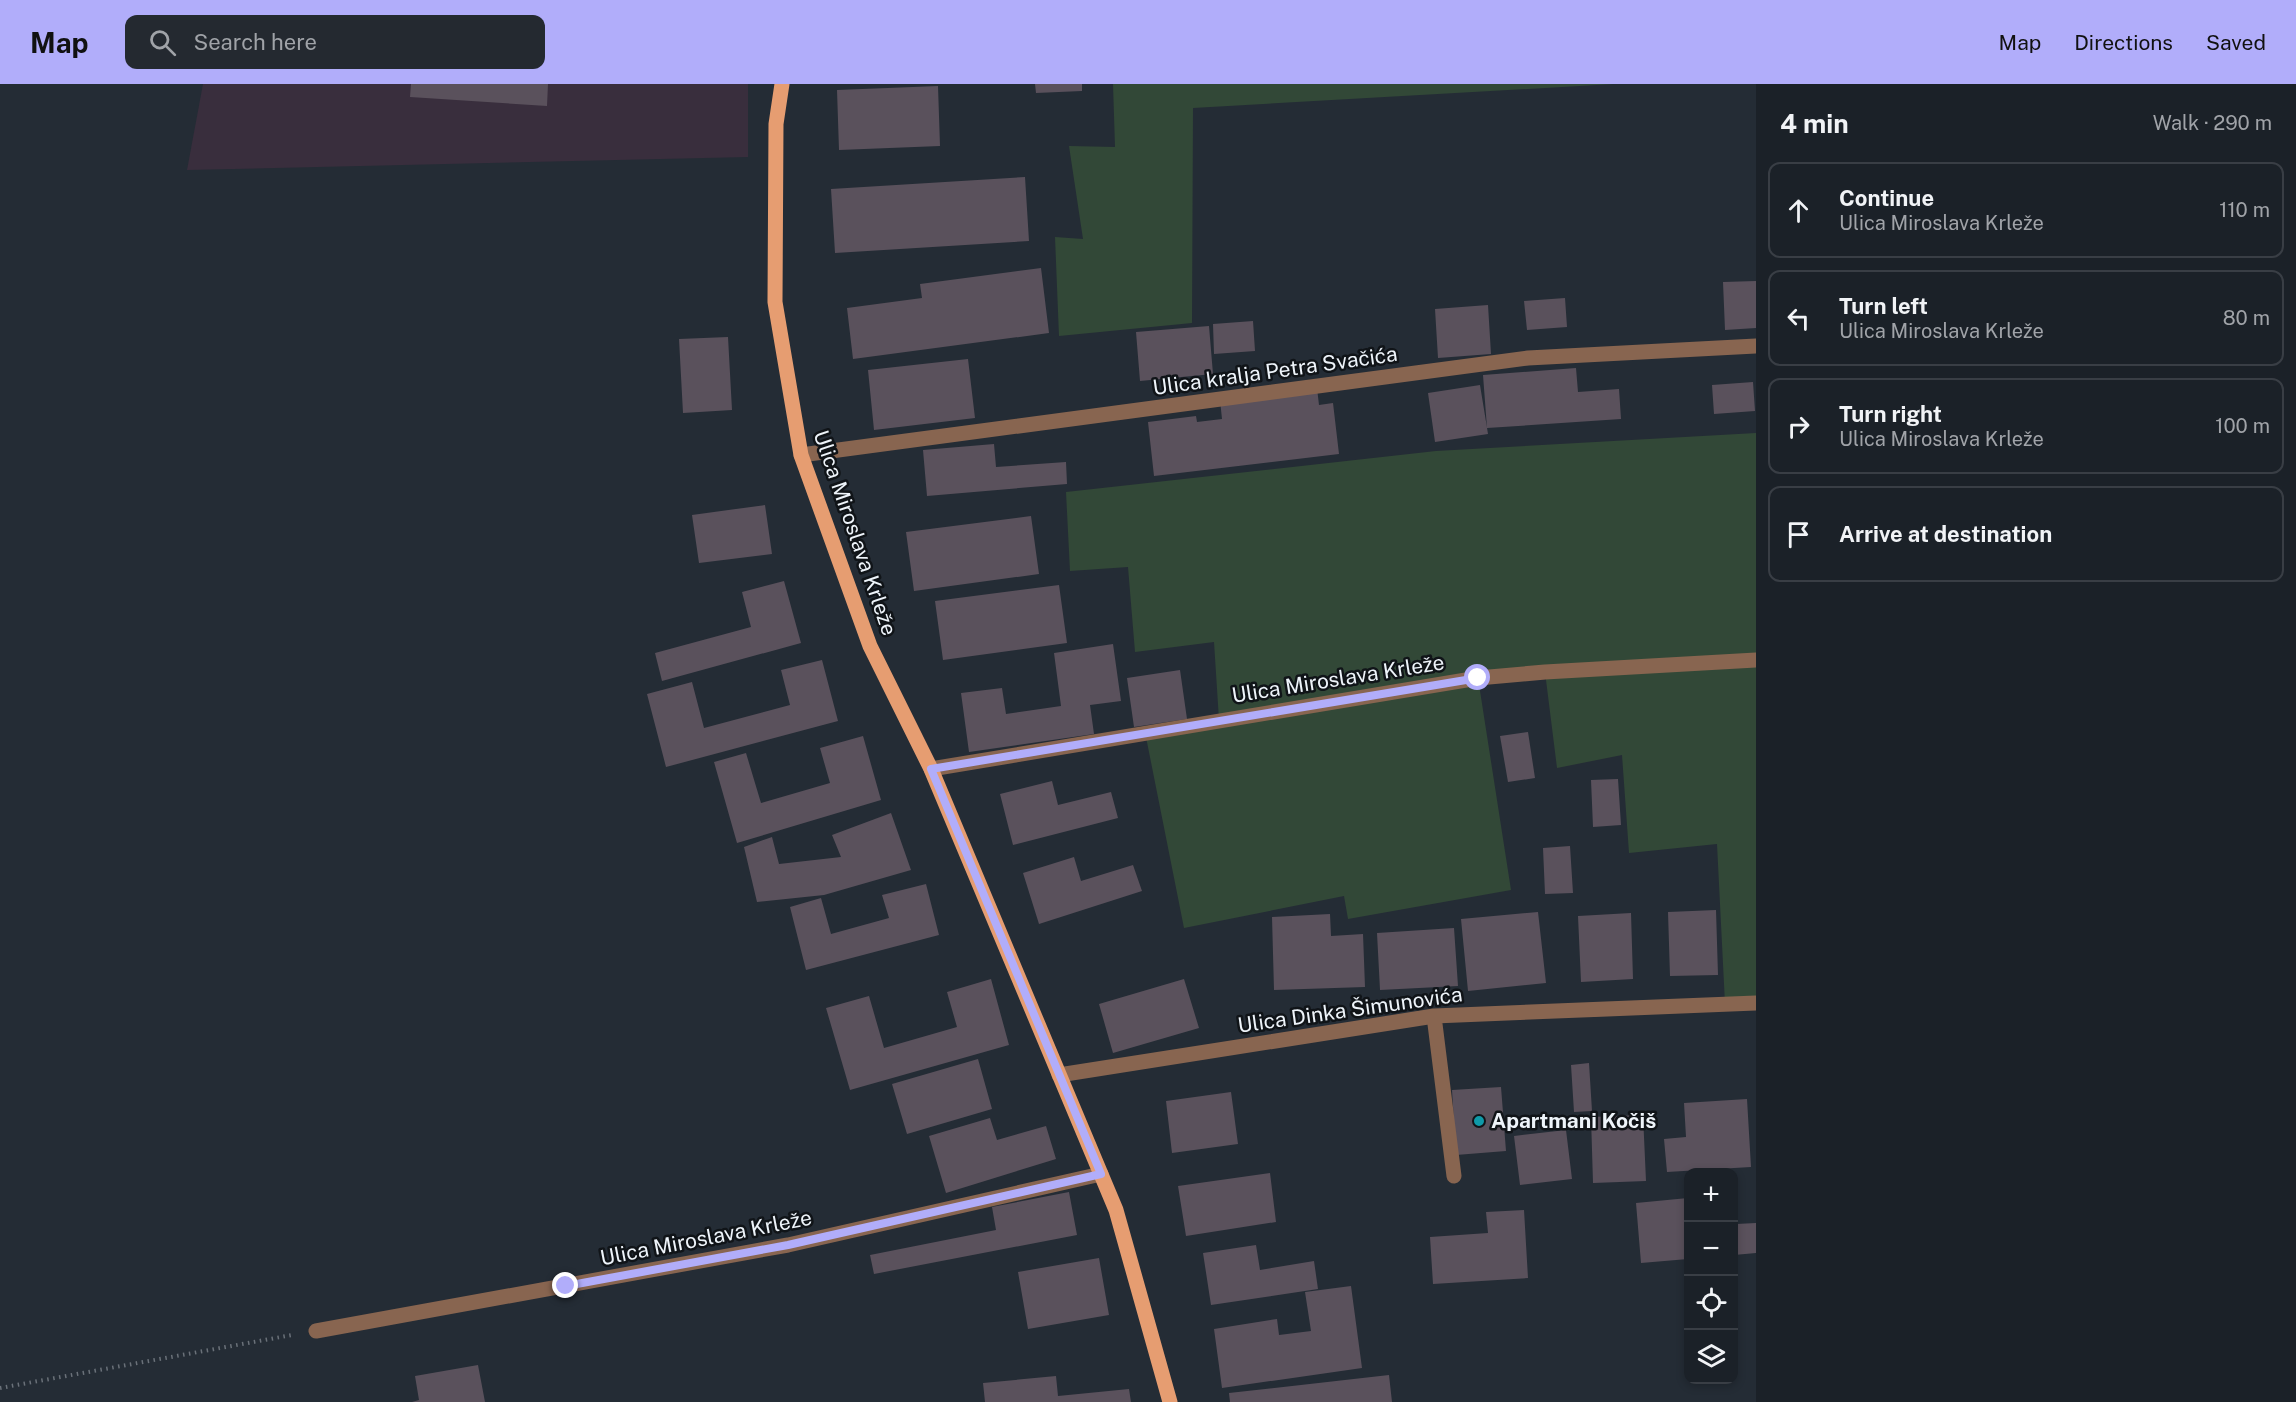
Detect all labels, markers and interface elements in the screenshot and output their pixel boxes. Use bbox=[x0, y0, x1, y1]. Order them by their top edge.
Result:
search box bbox=[125, 15, 545, 69]
text: Map bbox=[30, 26, 89, 59]
icon: search bbox=[146, 26, 179, 59]
text: Search here bbox=[194, 29, 317, 55]
text: Map bbox=[1999, 30, 2041, 55]
text: Directions bbox=[2074, 30, 2173, 55]
text: Saved bbox=[2206, 30, 2266, 55]
text: 4 min bbox=[1780, 108, 1849, 139]
text: Walk · 290 m bbox=[2153, 111, 2272, 135]
text: Continue bbox=[1839, 185, 1934, 211]
icon: ahead bbox=[1782, 194, 1815, 227]
text: 110 m bbox=[2219, 198, 2270, 222]
text: Ulica Miroslava Krleže bbox=[1839, 211, 2044, 235]
text: Turn left bbox=[1839, 293, 1928, 319]
icon: left bbox=[1782, 302, 1815, 335]
text: 80 m bbox=[2223, 306, 2270, 330]
text: Ulica Miroslava Krleže bbox=[1839, 319, 2044, 343]
street label: Ulica kralja Petra Svačića bbox=[1151, 341, 1399, 400]
text: Turn right bbox=[1839, 401, 1942, 427]
icon: right bbox=[1782, 410, 1815, 443]
text: 100 m bbox=[2215, 414, 2270, 438]
street label: Ulica Miroslava Krleže bbox=[809, 427, 902, 639]
text: Ulica Miroslava Krleže bbox=[1839, 427, 2044, 451]
icon: arrive bbox=[1782, 518, 1815, 551]
text: Arrive at destination bbox=[1839, 521, 2052, 547]
street label: Ulica Miroslava Krleže bbox=[1230, 649, 1446, 708]
route start bbox=[1464, 664, 1490, 690]
street label: Ulica Dinka Šimunovića bbox=[1236, 981, 1464, 1038]
place label: Apartmani Kočiš bbox=[1491, 1108, 1656, 1133]
marker: Apartmani Kočiš bbox=[1472, 1114, 1486, 1128]
map controls bbox=[1684, 1168, 1738, 1384]
button: + bbox=[1684, 1168, 1738, 1222]
street label: Ulica Miroslava Krleže bbox=[598, 1205, 814, 1270]
button: − bbox=[1684, 1222, 1738, 1276]
route end bbox=[552, 1272, 578, 1298]
button: locate bbox=[1684, 1276, 1738, 1330]
button: layers bbox=[1684, 1330, 1738, 1384]

